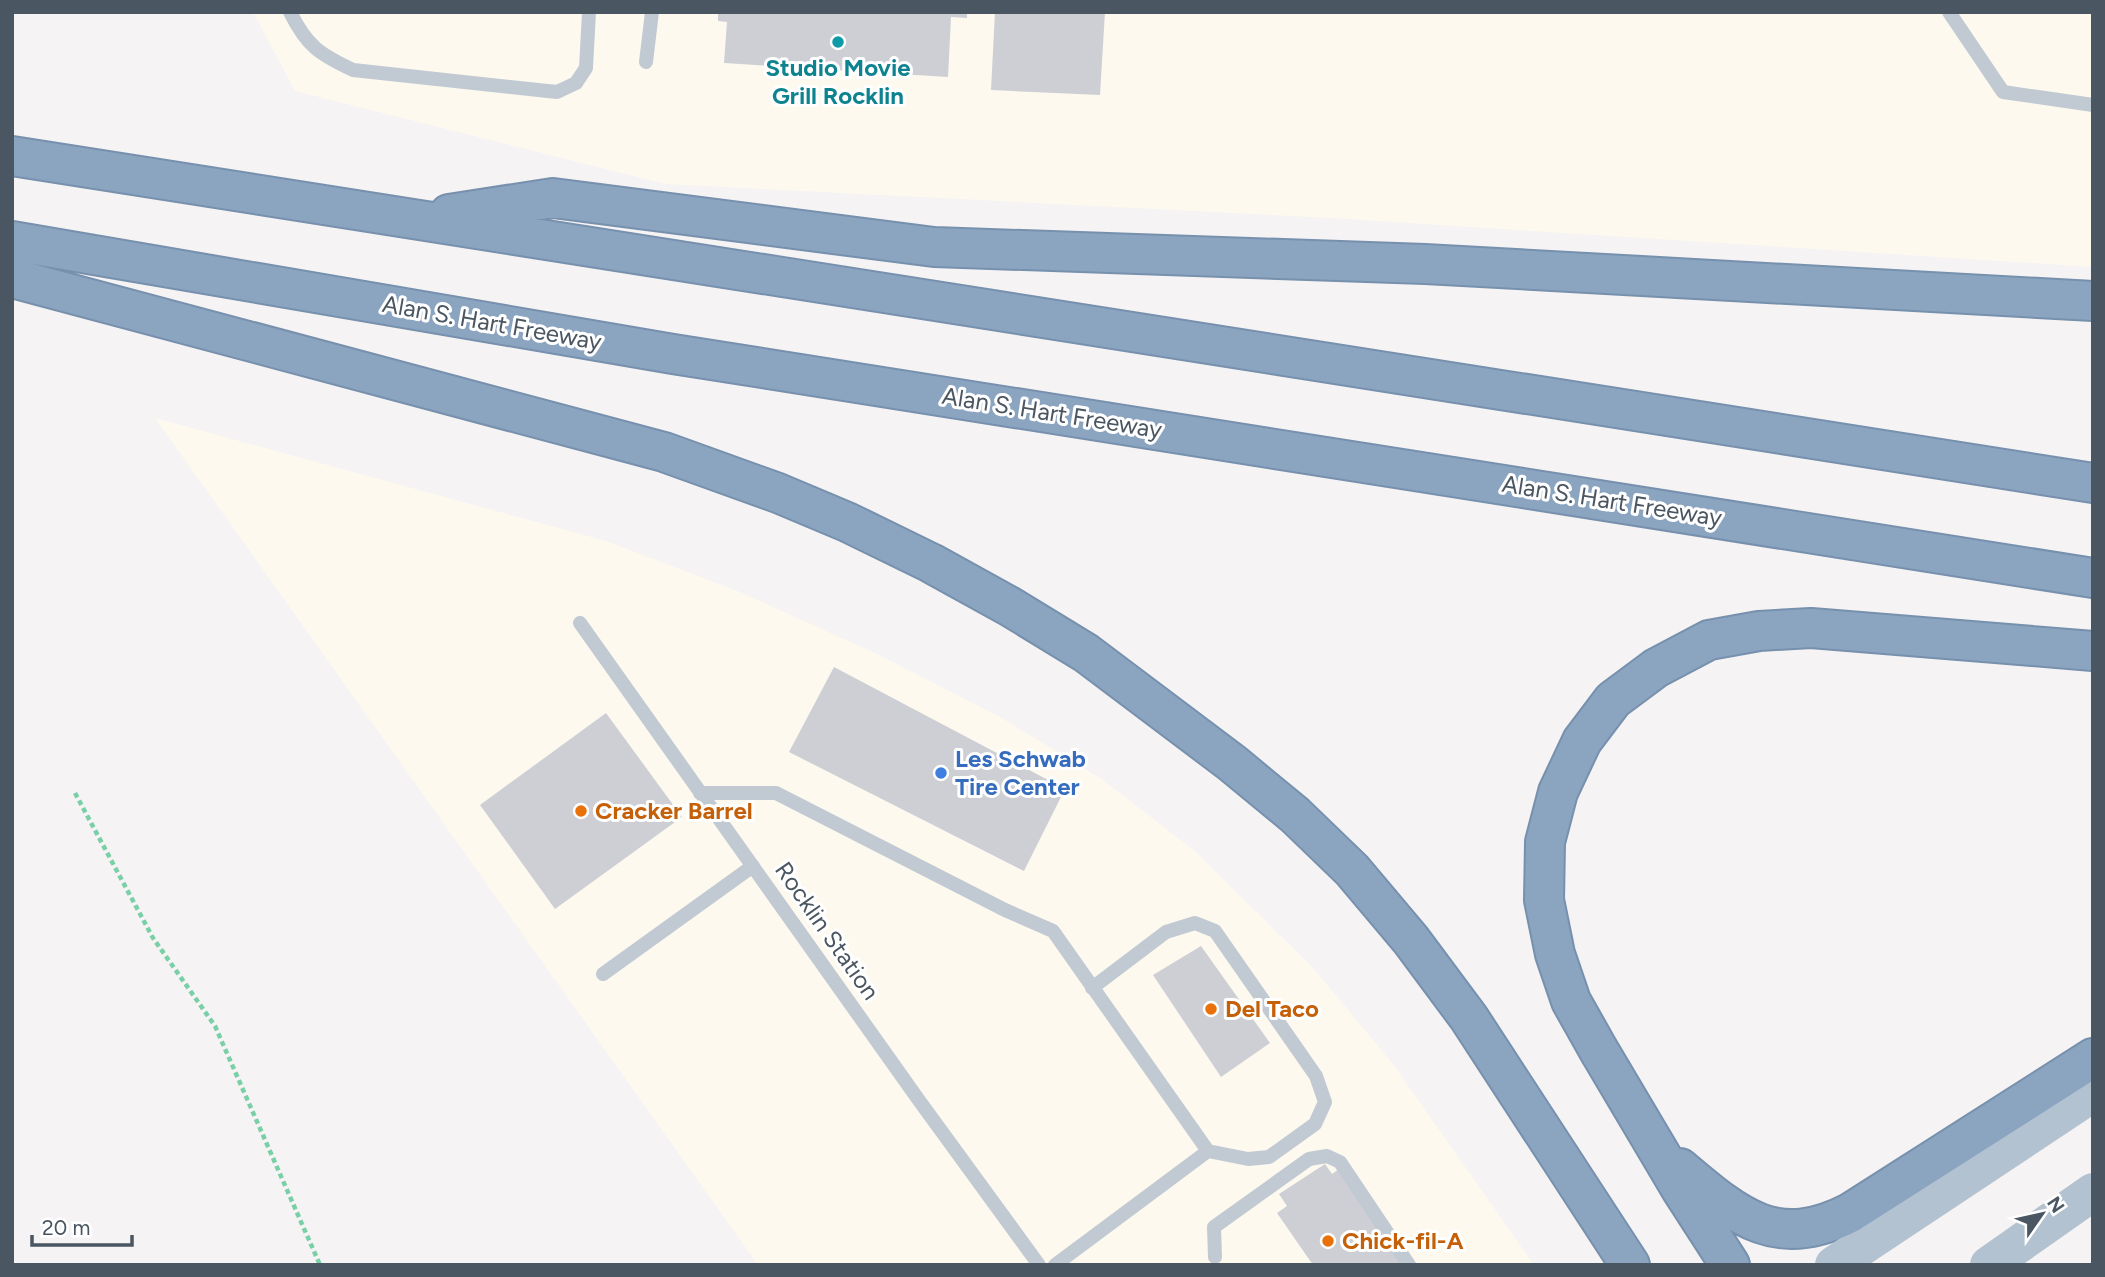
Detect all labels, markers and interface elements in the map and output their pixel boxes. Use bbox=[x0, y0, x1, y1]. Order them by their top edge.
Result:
marker: Studio Movie Grill Rocklin bbox=[830, 34, 846, 50]
place label: Studio Movie Grill Rocklin bbox=[766, 53, 910, 110]
street label: Alan S. Hart Freeway bbox=[380, 289, 604, 356]
street label: Alan S. Hart Freeway bbox=[940, 381, 1164, 444]
street label: Alan S. Hart Freeway bbox=[1500, 469, 1724, 532]
place label: Les Schwab Tire Center bbox=[955, 744, 1086, 801]
marker: Les Schwab Tire Center bbox=[933, 765, 949, 781]
place label: Cracker Barrel bbox=[595, 796, 753, 825]
marker: Cracker Barrel bbox=[573, 803, 589, 819]
street label: Rocklin Station bbox=[769, 856, 886, 1005]
place label: Del Taco bbox=[1225, 994, 1319, 1023]
marker: Del Taco bbox=[1203, 1001, 1219, 1017]
north arrow bbox=[2007, 1179, 2077, 1249]
text: N bbox=[2042, 1192, 2069, 1217]
scale bar bbox=[32, 1204, 131, 1248]
text: 20 m bbox=[42, 1215, 90, 1240]
place label: Chick-fil-A bbox=[1342, 1226, 1464, 1255]
marker: Chick-fil-A bbox=[1320, 1233, 1336, 1249]

